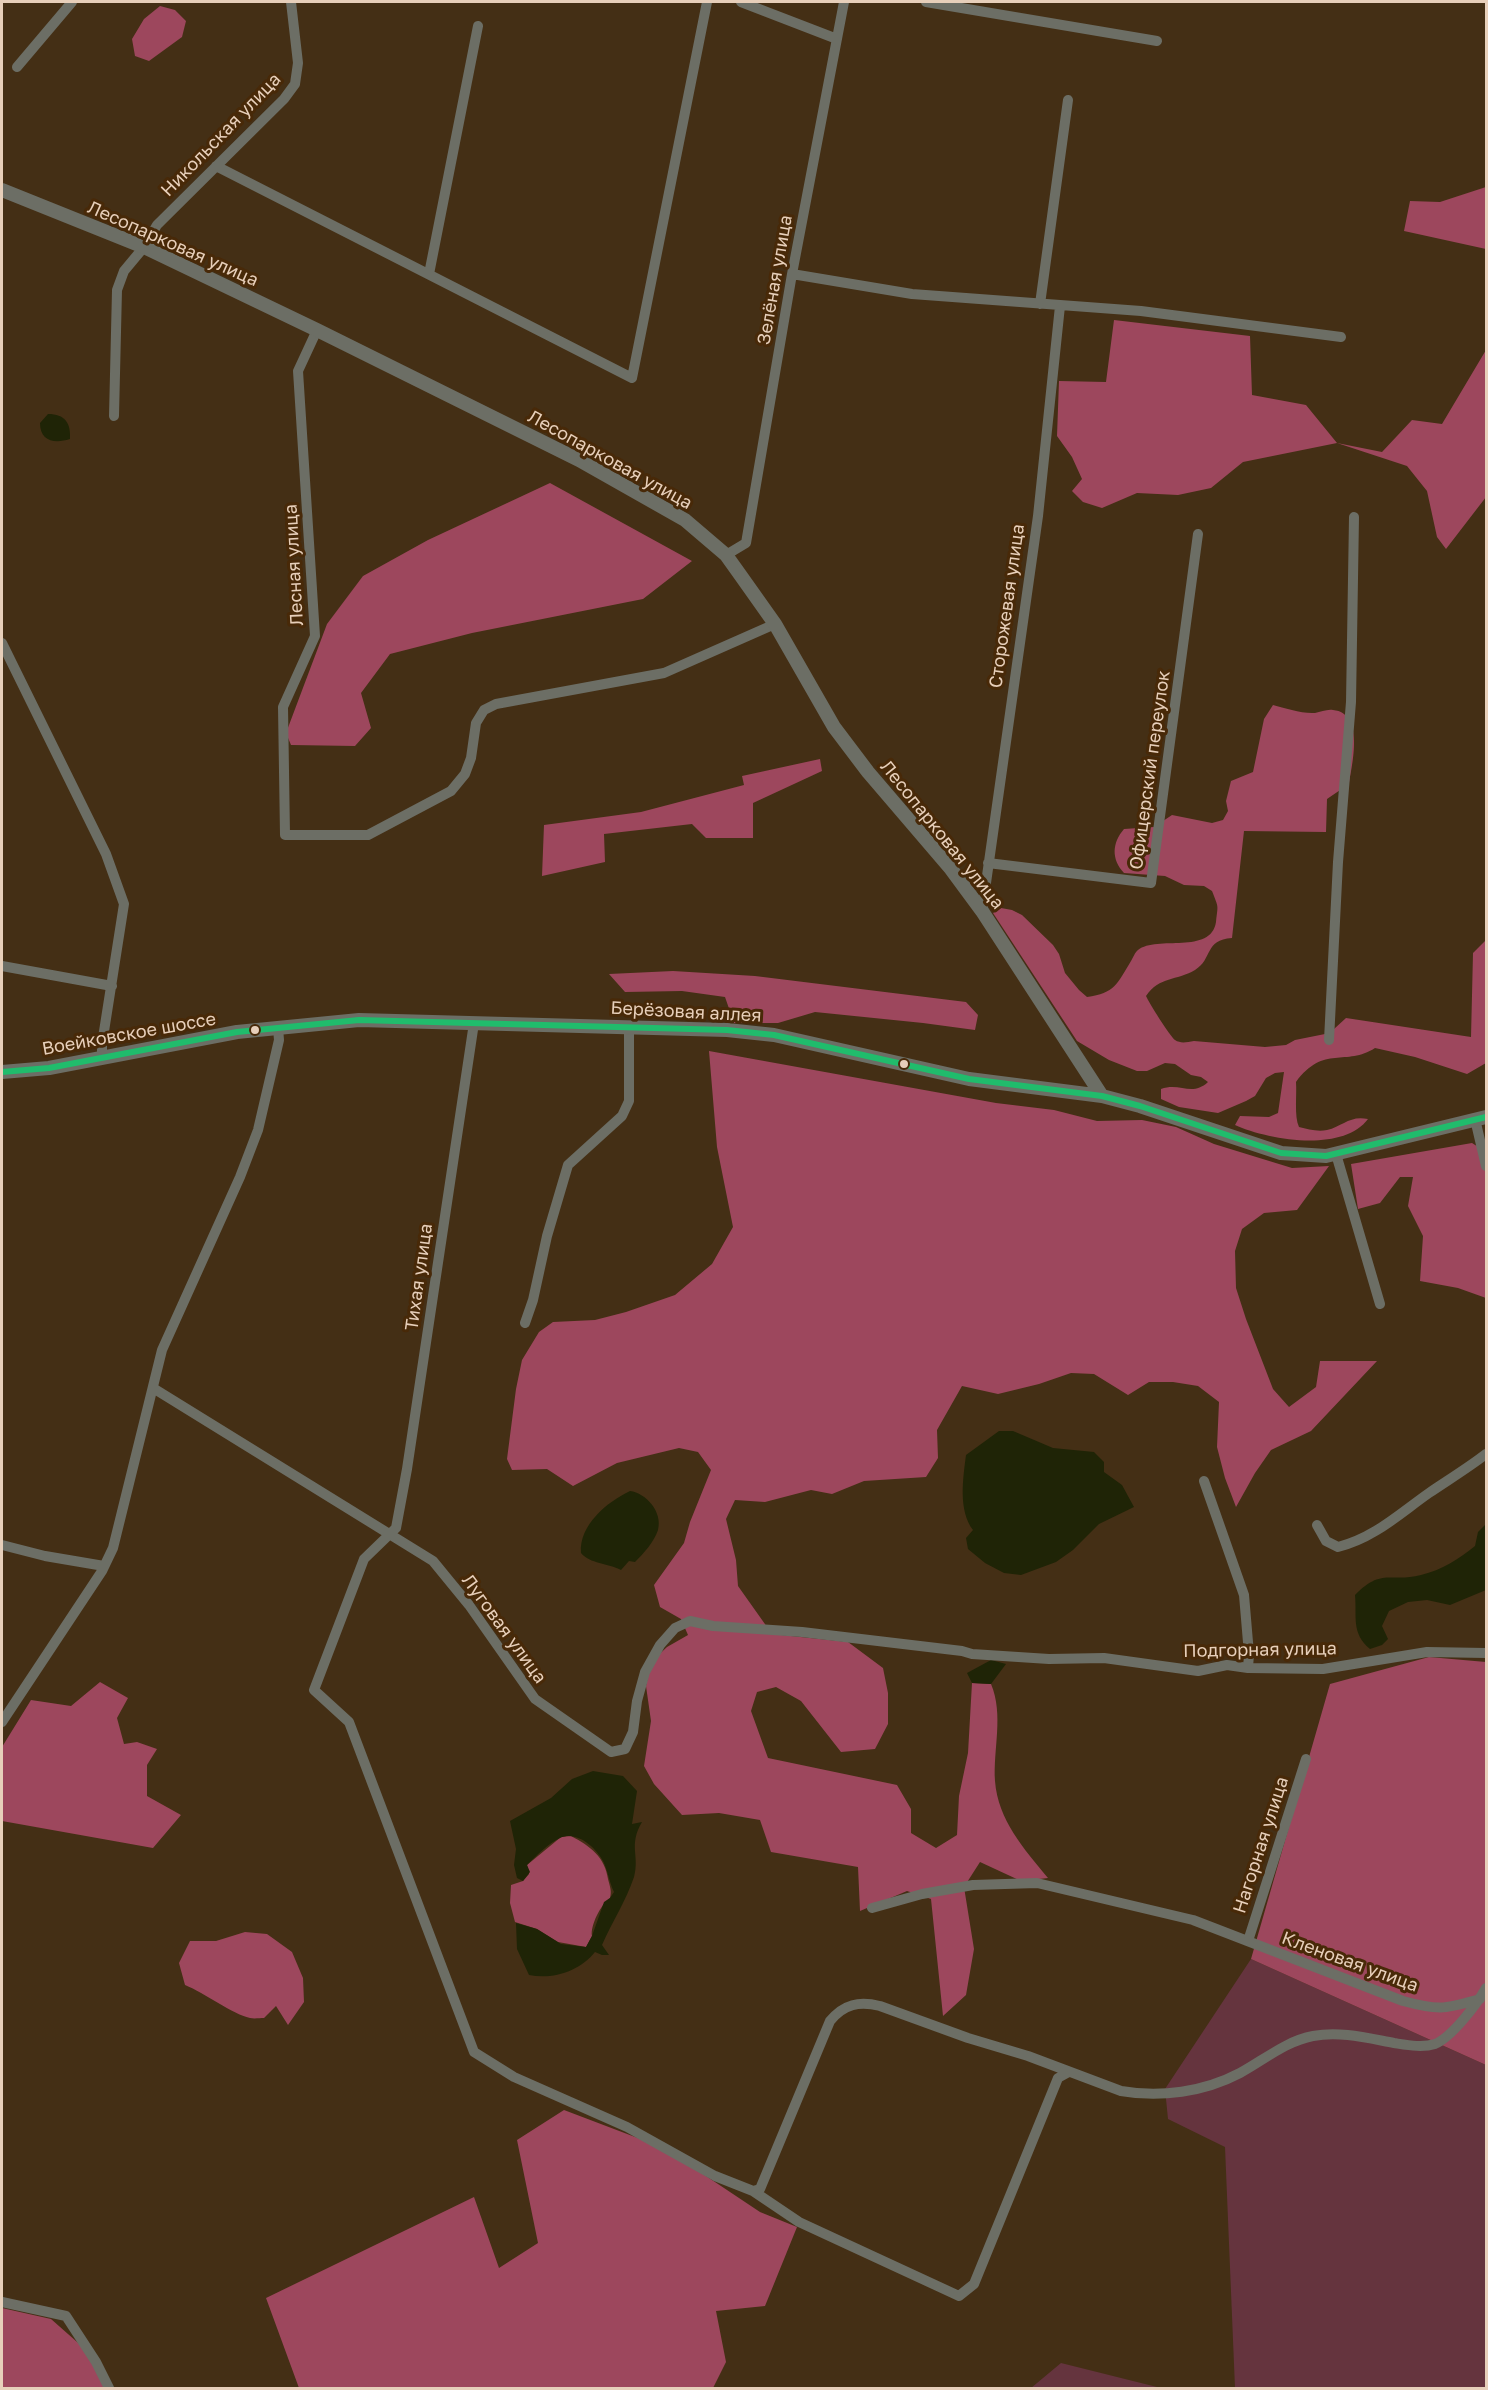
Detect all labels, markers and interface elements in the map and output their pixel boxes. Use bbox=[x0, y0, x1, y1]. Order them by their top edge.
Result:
street label: Никольская улица bbox=[157, 69, 285, 201]
street label: Лесопарковая улица bbox=[84, 197, 262, 291]
street label: Зелёная улица bbox=[753, 213, 797, 347]
street label: Лесопарковая улица bbox=[524, 406, 696, 514]
street label: Лесная улица bbox=[280, 504, 308, 626]
street label: Сторожевая улица bbox=[985, 523, 1029, 689]
street label: Офицерский переулок bbox=[1125, 669, 1175, 871]
street label: Лесопарковая улица bbox=[876, 756, 1008, 914]
street label: Берёзовая аллея bbox=[610, 997, 762, 1027]
street label: Воейковское шоссе bbox=[40, 1008, 218, 1060]
unlabelled marker bbox=[249, 1024, 261, 1036]
unlabelled marker bbox=[898, 1058, 910, 1070]
street label: Тихая улица bbox=[401, 1222, 437, 1332]
street label: Луговая улица bbox=[457, 1570, 551, 1688]
street label: Подгорная улица bbox=[1183, 1638, 1337, 1662]
street label: Нагорная улица bbox=[1229, 1774, 1293, 1916]
street label: Кленовая улица bbox=[1279, 1927, 1421, 1997]

